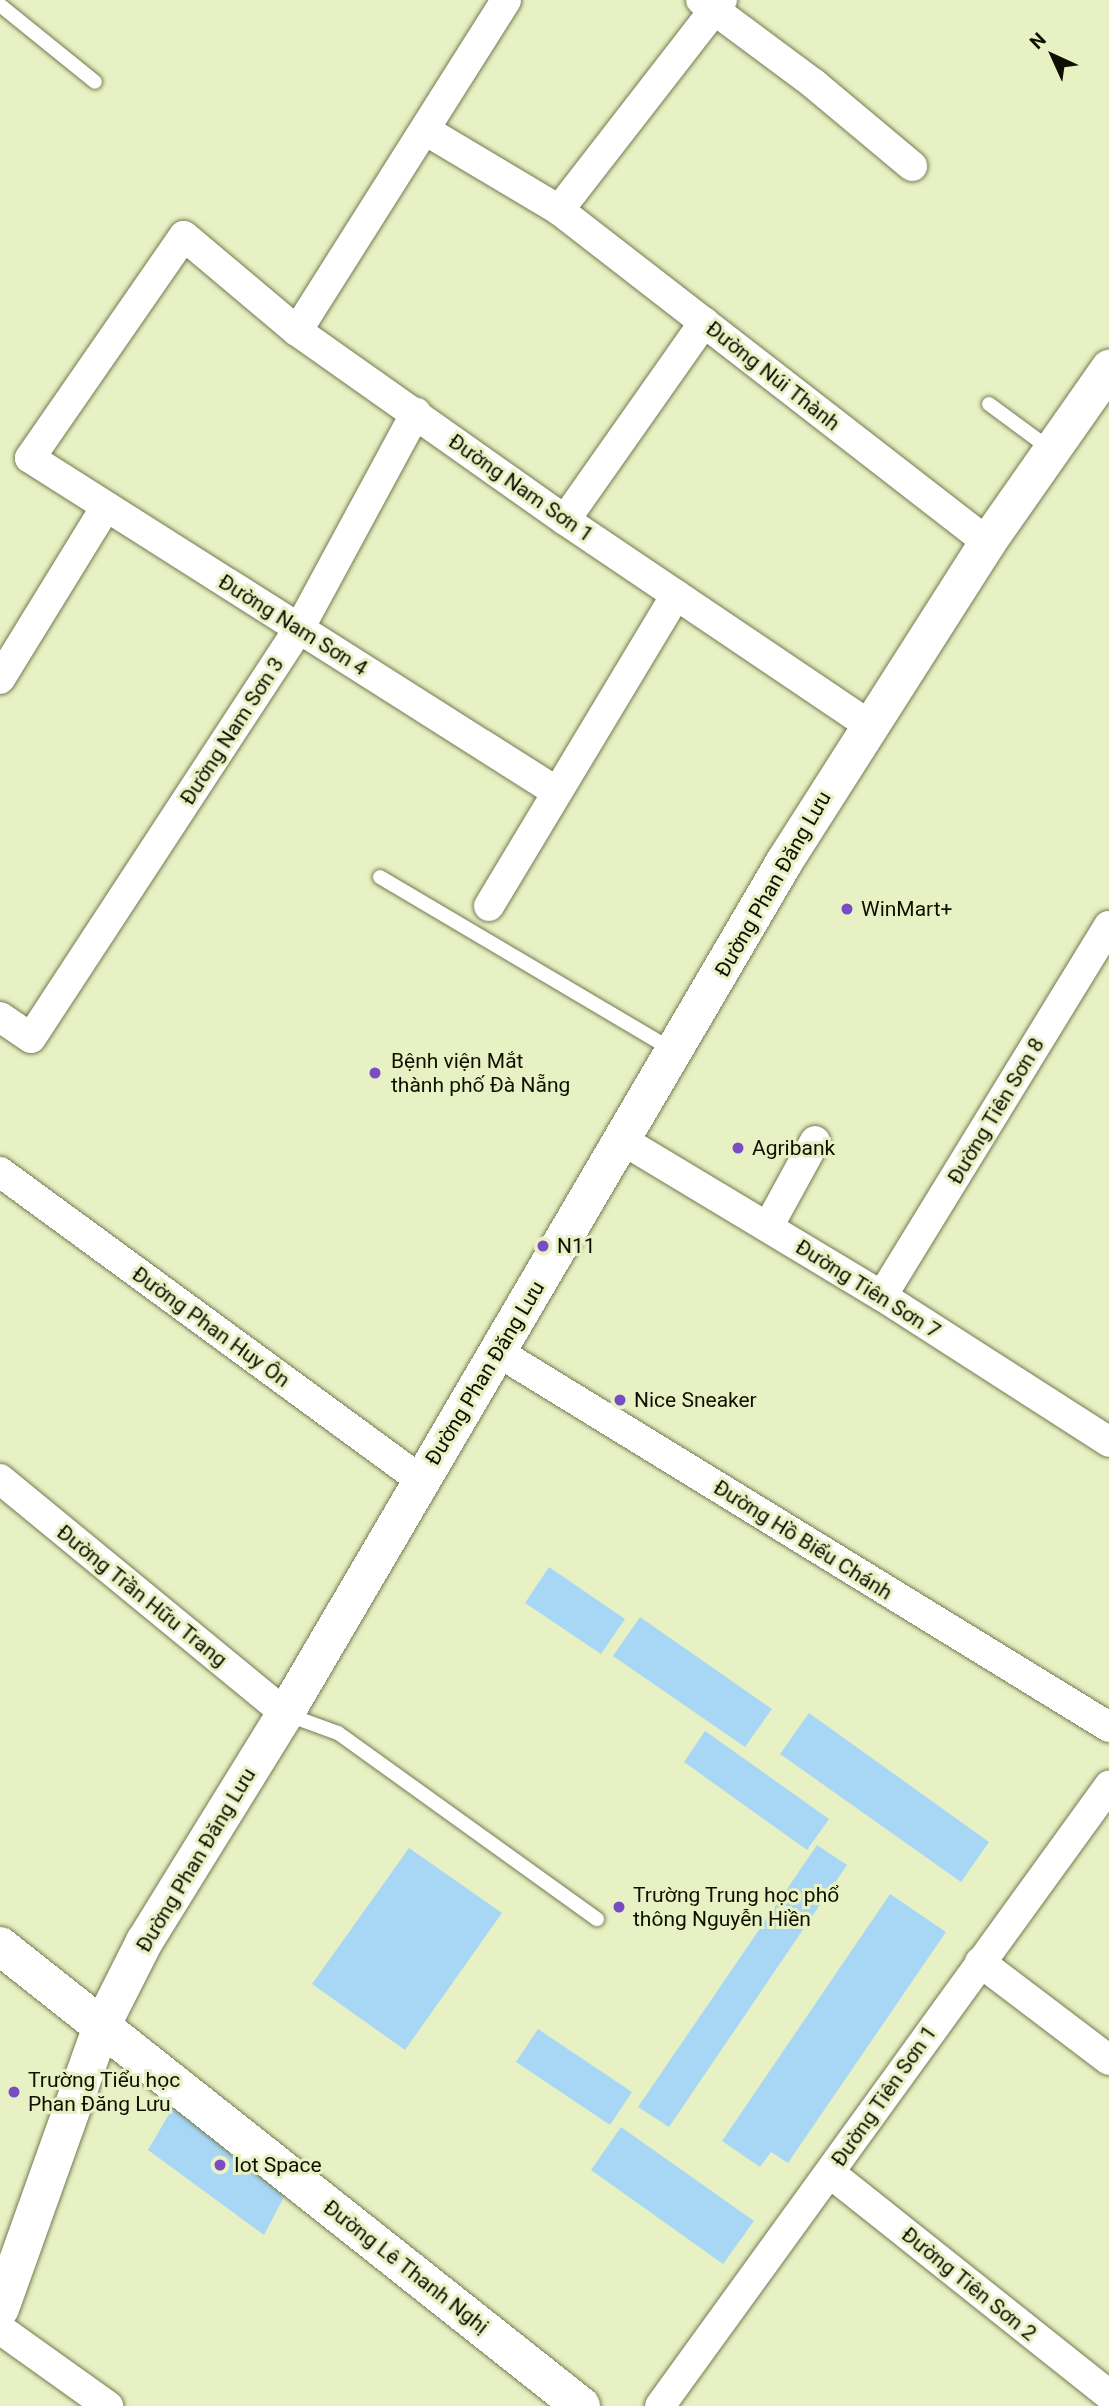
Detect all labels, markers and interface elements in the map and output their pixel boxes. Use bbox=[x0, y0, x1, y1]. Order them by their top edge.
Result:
north arrow bbox=[1018, 21, 1088, 91]
text: N bbox=[1025, 28, 1051, 54]
street label: Đường Núi Thành bbox=[701, 316, 845, 436]
street label: Đường Nam Sơn 1 bbox=[444, 429, 598, 547]
street label: Đường Nam Sơn 4 bbox=[214, 569, 372, 681]
street label: Đường Nam Sơn 3 bbox=[175, 653, 289, 809]
street label: Đường Phan Đăng Lưu bbox=[710, 787, 836, 981]
place label: WinMart+ bbox=[861, 896, 953, 922]
marker: WinMart+ bbox=[839, 901, 855, 917]
street label: Đường Tiên Sơn 8 bbox=[942, 1033, 1050, 1189]
place label: Bệnh viện Mắt thành phố Đà Nẵng bbox=[391, 1048, 570, 1098]
marker: Bệnh viện Mắt thành phố Đà Nẵng bbox=[365, 1063, 385, 1083]
place label: Agribank bbox=[752, 1135, 835, 1161]
marker: Agribank bbox=[730, 1140, 746, 1156]
place label: N11 bbox=[557, 1233, 596, 1259]
street label: Đường Tiên Sơn 7 bbox=[791, 1234, 945, 1344]
marker: N11 bbox=[535, 1238, 551, 1254]
street label: Đường Phan Huy Ôn bbox=[127, 1261, 295, 1393]
street label: Đường Phan Đăng Lưu bbox=[420, 1276, 550, 1470]
place label: Nice Sneaker bbox=[634, 1387, 757, 1413]
marker: Nice Sneaker bbox=[612, 1392, 628, 1408]
street label: Đường Hồ Biểu Chánh bbox=[709, 1475, 897, 1605]
street label: Đường Trần Hữu Trang bbox=[52, 1519, 232, 1673]
street label: Đường Phan Đăng Lưu bbox=[131, 1763, 261, 1957]
place label: Trường Trung học phổ thông Nguyễn Hiền bbox=[633, 1882, 840, 1932]
marker: Trường Trung học phổ thông Nguyễn Hiền bbox=[611, 1899, 627, 1915]
street label: Đường Tiên Sơn 1 bbox=[826, 2021, 942, 2171]
place label: Trường Tiểu học Phan Đăng Lưu bbox=[28, 2067, 181, 2117]
marker: Trường Tiểu học Phan Đăng Lưu bbox=[6, 2084, 22, 2100]
place label: Iot Space bbox=[234, 2152, 322, 2178]
marker: Iot Space bbox=[212, 2157, 228, 2173]
street label: Đường Lê Thanh Nghị bbox=[318, 2195, 494, 2339]
street label: Đường Tiên Sơn 2 bbox=[896, 2222, 1042, 2346]

